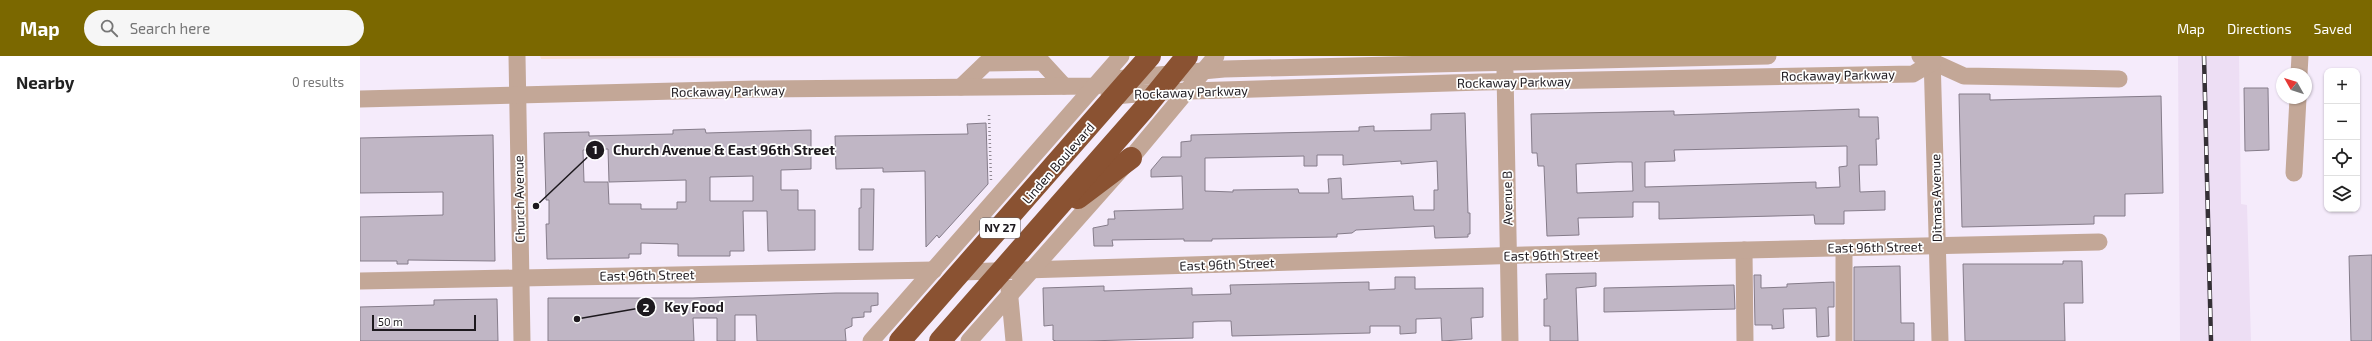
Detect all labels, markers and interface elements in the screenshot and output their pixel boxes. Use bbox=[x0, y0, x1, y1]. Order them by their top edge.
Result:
search box bbox=[84, 10, 364, 46]
text: Map bbox=[20, 17, 60, 40]
icon: search bbox=[98, 17, 120, 39]
text: Search here bbox=[130, 19, 210, 37]
text: Map bbox=[2177, 20, 2205, 37]
text: Directions bbox=[2227, 20, 2292, 37]
text: Saved bbox=[2314, 20, 2352, 37]
street label: Rockaway Parkway bbox=[1781, 66, 1895, 84]
north arrow bbox=[2276, 68, 2312, 104]
map controls bbox=[2324, 68, 2360, 212]
button: + bbox=[2324, 68, 2360, 104]
text: Nearby bbox=[16, 72, 74, 92]
street label: Rockaway Parkway bbox=[1457, 73, 1571, 91]
text: 0 results bbox=[292, 74, 344, 90]
street label: Rockaway Parkway bbox=[671, 82, 785, 100]
street label: Rockaway Parkway bbox=[1134, 82, 1248, 102]
button: − bbox=[2324, 104, 2360, 140]
street label: Linden Boulevard bbox=[1018, 119, 1098, 207]
callout: Church Avenue & East 96th Street bbox=[585, 137, 844, 163]
button: locate bbox=[2324, 140, 2360, 176]
text: Church Avenue & East 96th Street bbox=[613, 141, 835, 158]
text: 1 bbox=[592, 142, 598, 156]
street label: Ditmas Avenue bbox=[1927, 154, 1945, 242]
street label: Church Avenue bbox=[510, 155, 528, 243]
street label: Avenue B bbox=[1499, 171, 1515, 225]
button: layers bbox=[2324, 176, 2360, 212]
road number: NY 27 bbox=[980, 218, 1020, 238]
street label: East 96th Street bbox=[1827, 238, 1923, 256]
street label: East 96th Street bbox=[1503, 246, 1599, 264]
street label: East 96th Street bbox=[1179, 254, 1275, 274]
street label: East 96th Street bbox=[599, 266, 695, 284]
callout: Key Food bbox=[636, 294, 732, 320]
text: Key Food bbox=[664, 298, 724, 315]
text: 2 bbox=[643, 300, 650, 314]
scale bar bbox=[372, 313, 476, 332]
text: 50 m bbox=[378, 315, 403, 328]

